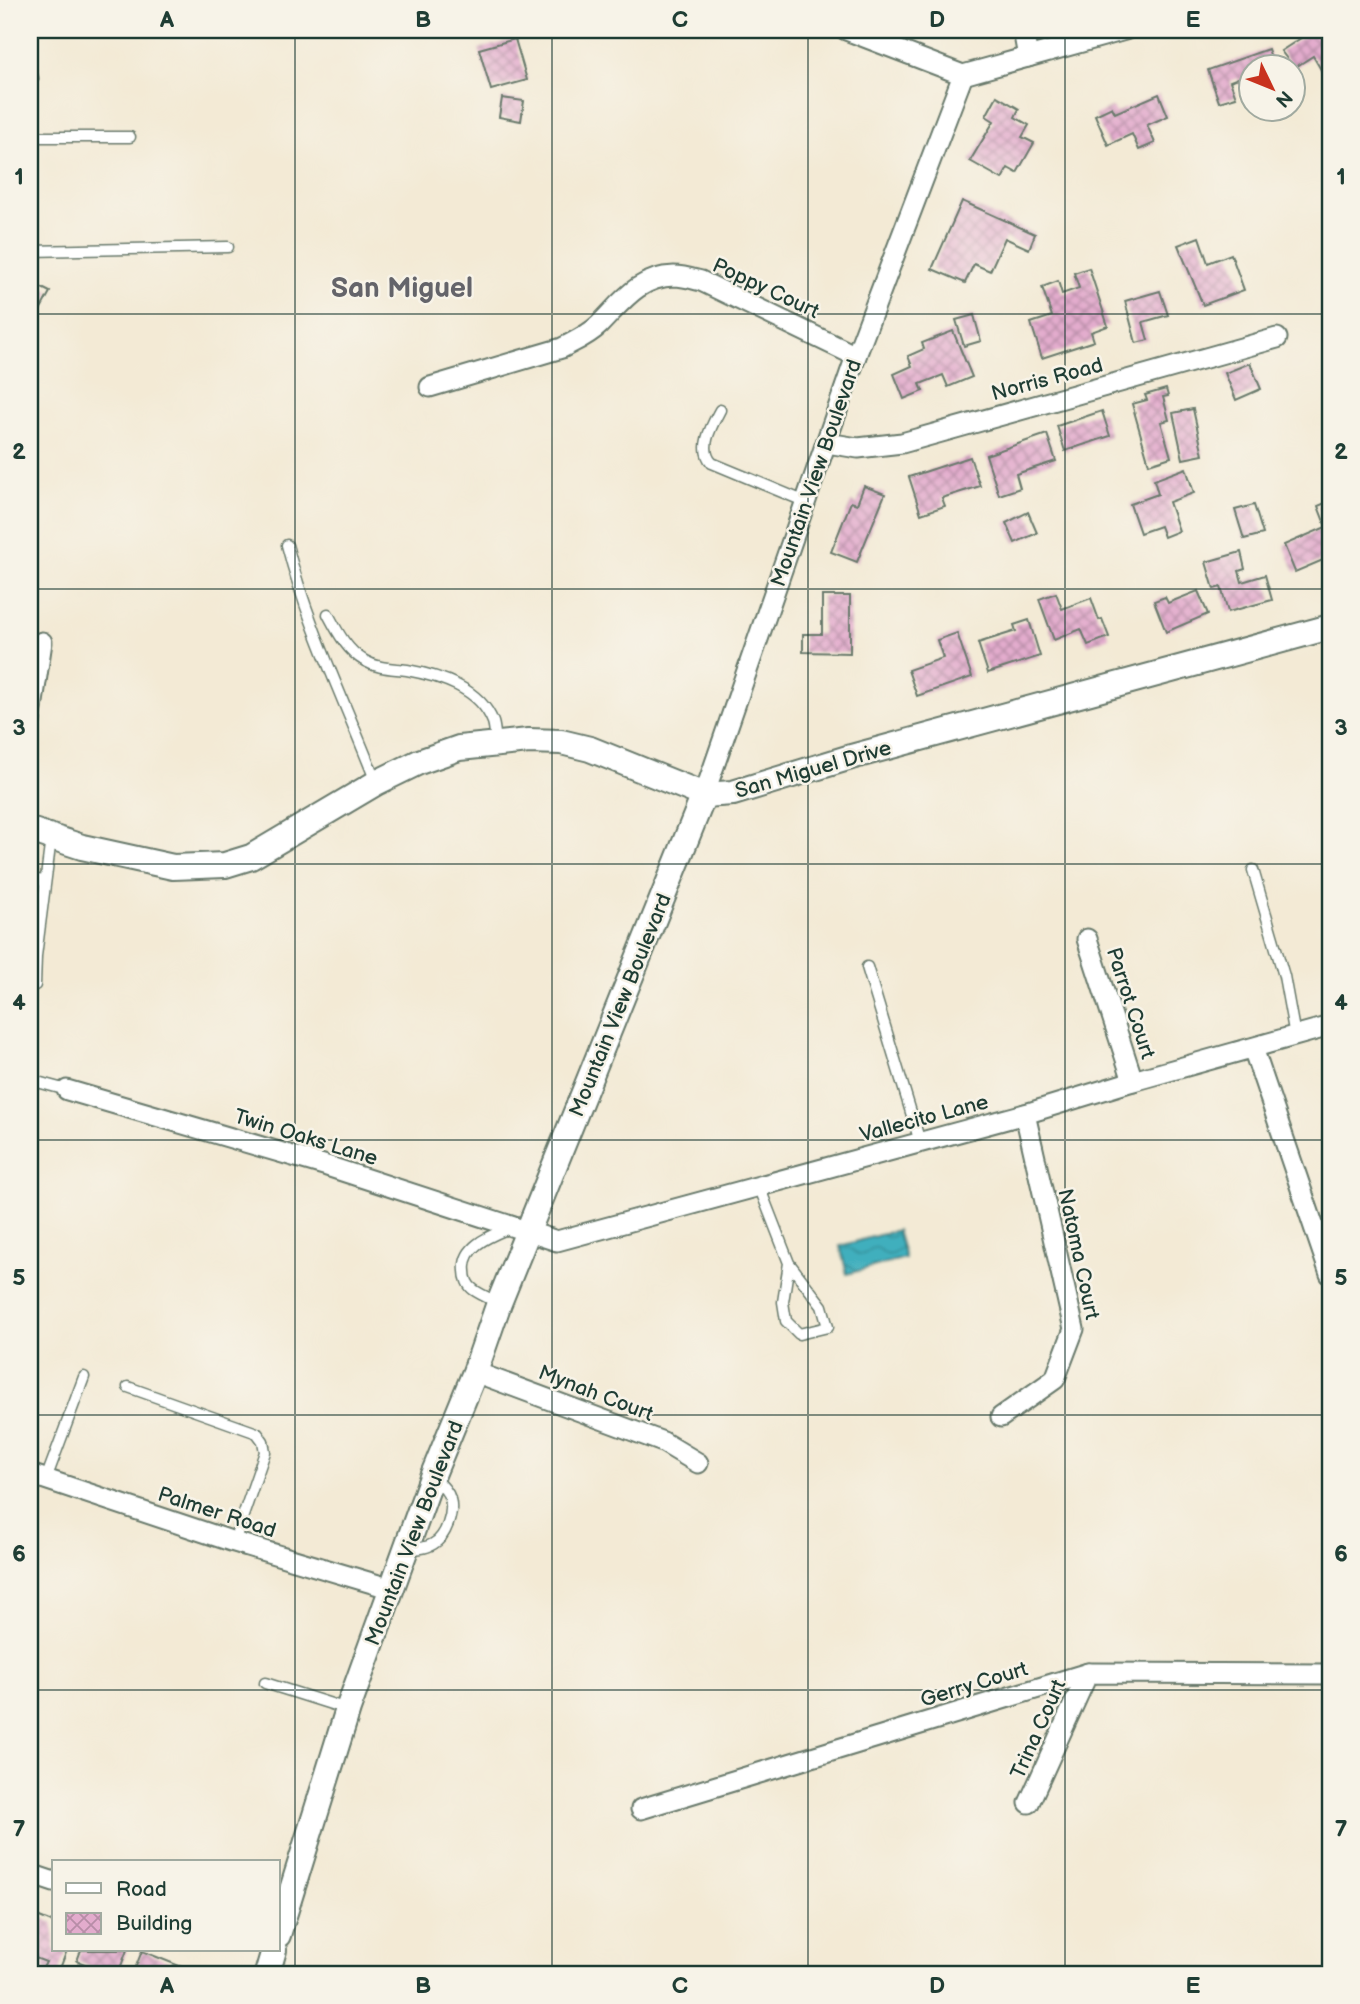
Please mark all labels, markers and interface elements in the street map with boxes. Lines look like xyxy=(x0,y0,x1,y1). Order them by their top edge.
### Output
text: A xyxy=(159,6,175,34)
text: B xyxy=(415,6,431,34)
text: C xyxy=(672,6,688,34)
text: D xyxy=(929,6,945,34)
text: E xyxy=(1186,6,1201,34)
north arrow xyxy=(1238,52,1308,122)
text: N xyxy=(1270,86,1297,112)
text: 1 xyxy=(14,163,24,191)
text: 1 xyxy=(1336,163,1346,191)
street label: Poppy Court xyxy=(708,253,824,324)
district label: San Miguel xyxy=(331,272,473,305)
street label: Norris Road xyxy=(989,353,1106,406)
street label: Mountain View Boulevard xyxy=(766,356,867,590)
text: 2 xyxy=(12,438,26,466)
text: 2 xyxy=(1334,438,1348,466)
text: 3 xyxy=(12,714,26,742)
text: 3 xyxy=(1334,714,1348,742)
street label: San Miguel Drive xyxy=(732,735,894,804)
street label: Mountain View Boulevard xyxy=(564,890,677,1120)
street label: Parrot Court xyxy=(1101,944,1160,1062)
text: 4 xyxy=(12,989,26,1017)
text: 4 xyxy=(1334,989,1348,1017)
street label: Vallecito Lane xyxy=(857,1089,991,1148)
street label: Twin Oaks Lane xyxy=(231,1104,381,1171)
street label: Natoma Court xyxy=(1052,1186,1105,1322)
text: 5 xyxy=(12,1264,26,1292)
text: 5 xyxy=(1334,1264,1348,1292)
street label: Mynah Court xyxy=(535,1360,657,1427)
street label: Mountain View Boulevard xyxy=(360,1417,469,1649)
street label: Palmer Road xyxy=(155,1482,279,1543)
text: 6 xyxy=(12,1540,26,1568)
text: 6 xyxy=(1334,1540,1348,1568)
street label: Gerry Court xyxy=(917,1656,1031,1713)
street label: Trina Court xyxy=(1005,1675,1072,1783)
text: 7 xyxy=(13,1815,26,1843)
text: 7 xyxy=(1335,1815,1348,1843)
legend xyxy=(52,1860,280,1952)
text: Road xyxy=(116,1877,167,1902)
text: Building xyxy=(116,1911,192,1936)
text: A xyxy=(159,1972,175,2000)
text: B xyxy=(415,1972,431,2000)
text: C xyxy=(672,1972,688,2000)
text: D xyxy=(929,1972,945,2000)
text: E xyxy=(1186,1972,1201,2000)

